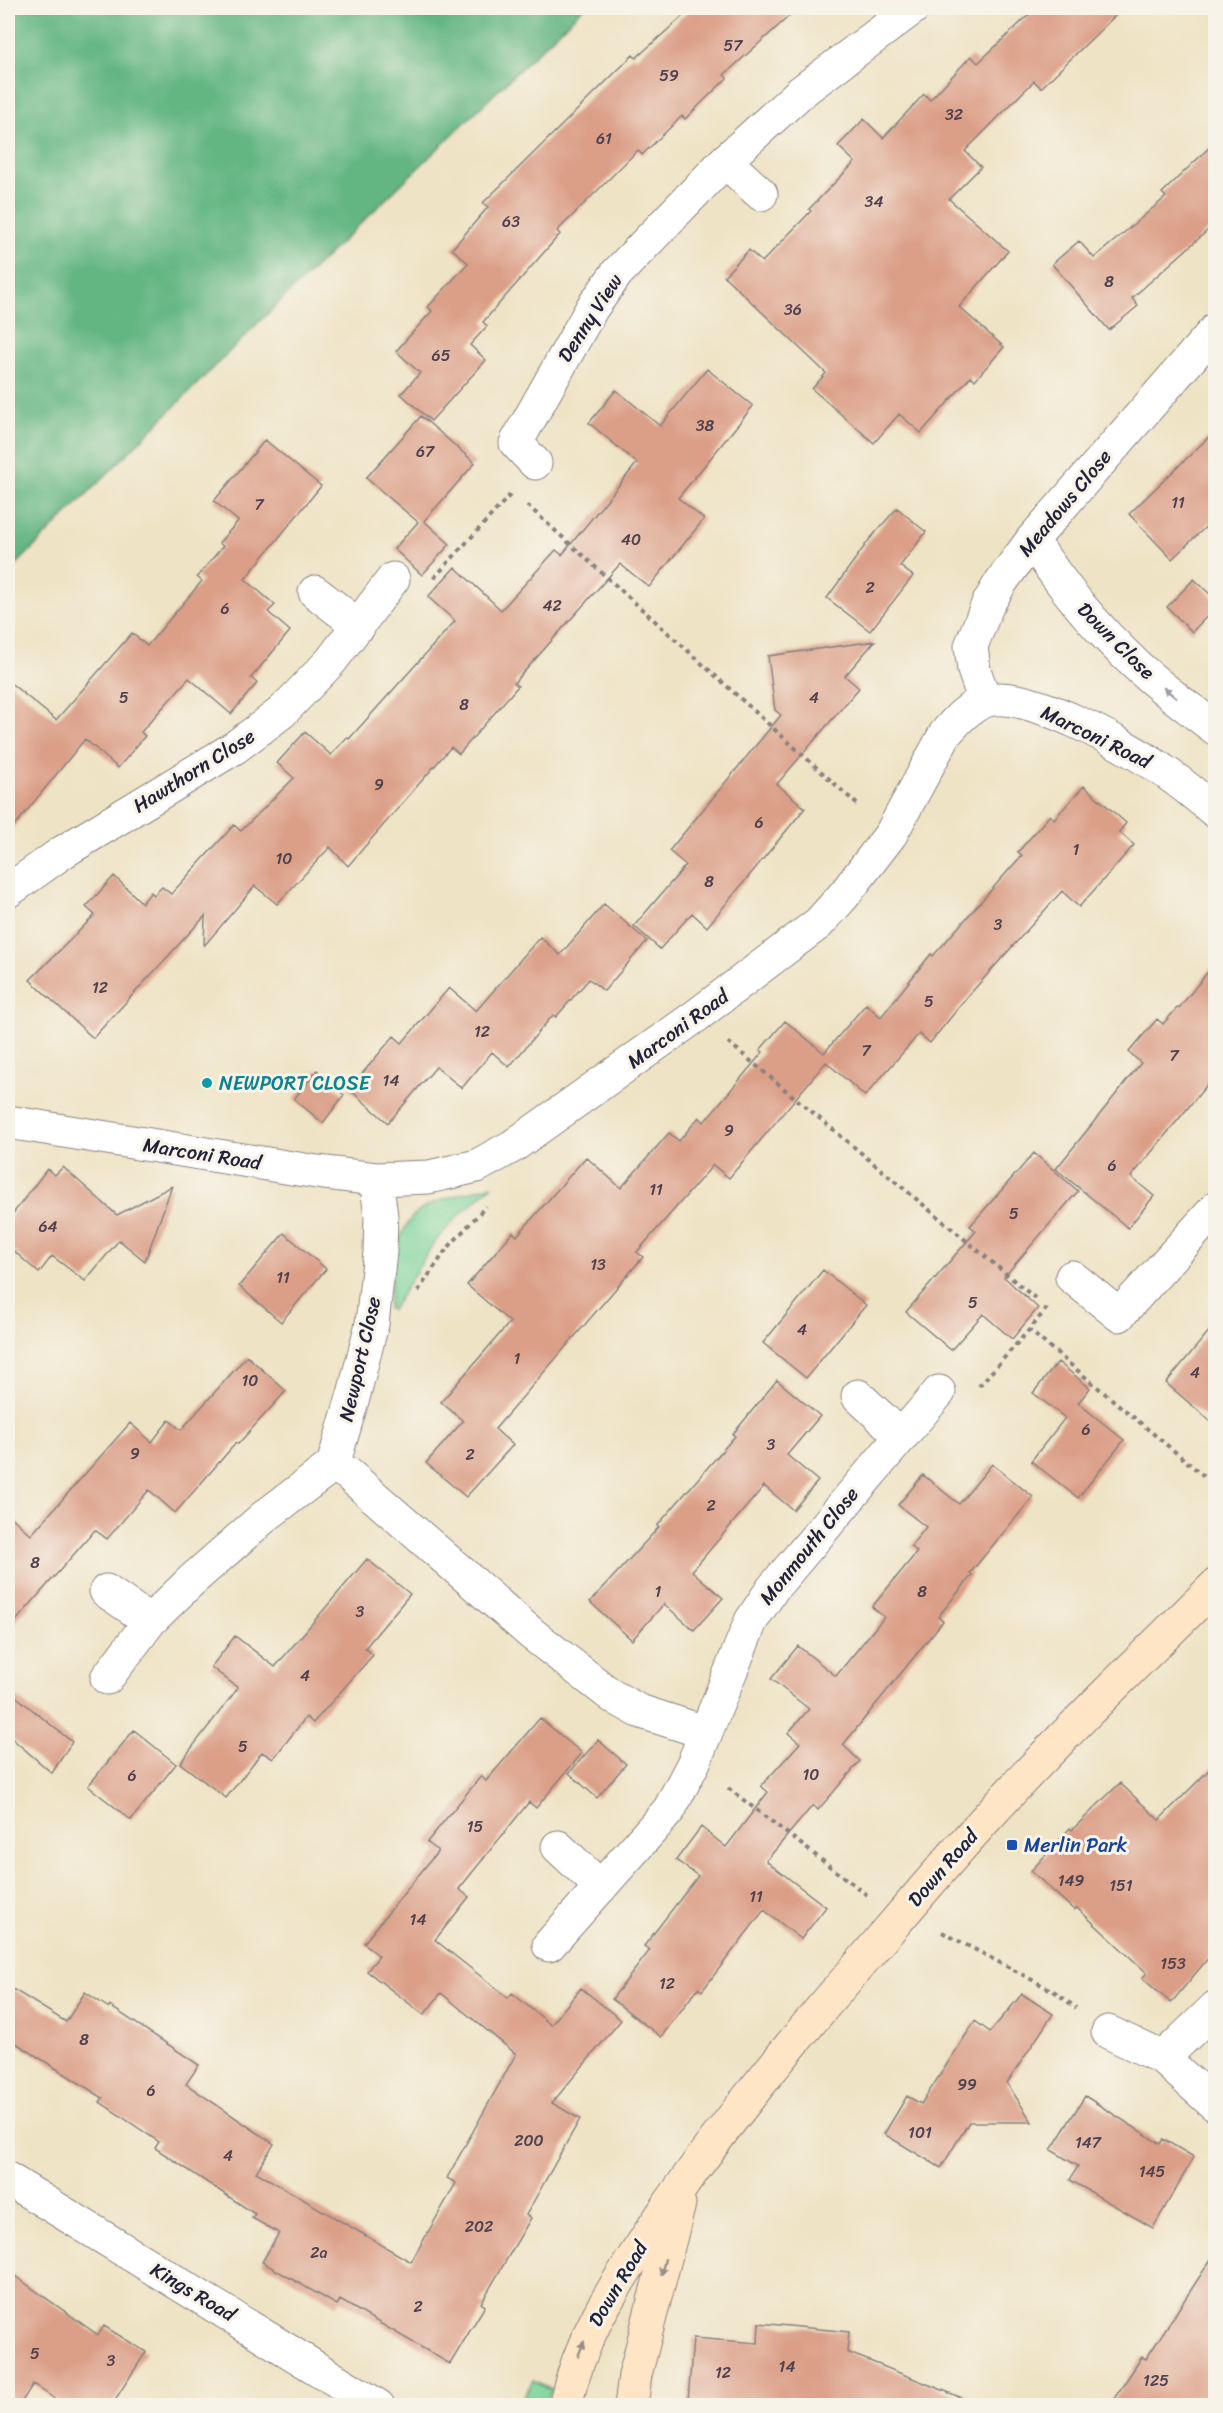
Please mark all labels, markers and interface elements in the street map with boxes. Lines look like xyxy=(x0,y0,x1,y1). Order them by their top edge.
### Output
house number: 57 xyxy=(724,31,743,60)
house number: 59 xyxy=(659,61,679,90)
house number: 32 xyxy=(945,100,963,129)
house number: 61 xyxy=(596,124,612,153)
house number: 34 xyxy=(865,187,883,216)
house number: 63 xyxy=(502,207,520,236)
street label: Denny View xyxy=(548,266,632,370)
house number: 8 xyxy=(1104,267,1114,296)
house number: 36 xyxy=(784,295,802,324)
house number: 65 xyxy=(432,341,451,370)
house number: 38 xyxy=(696,411,715,440)
house number: 67 xyxy=(416,437,435,466)
street label: Meadows Close xyxy=(1009,441,1121,565)
house number: 11 xyxy=(1171,488,1185,517)
house number: 7 xyxy=(254,490,264,519)
house number: 40 xyxy=(621,525,641,554)
house number: 2 xyxy=(865,573,875,602)
house number: 42 xyxy=(542,591,562,620)
house number: 6 xyxy=(220,594,230,623)
street label: Down Close xyxy=(1069,594,1164,689)
house number: 5 xyxy=(119,683,129,712)
house number: 4 xyxy=(809,683,819,712)
one-way arrow xyxy=(1162,686,1178,699)
house number: 8 xyxy=(459,690,469,719)
street label: Marconi Road xyxy=(1035,695,1159,779)
street label: Hawthorn Close xyxy=(126,719,262,823)
house number: 9 xyxy=(374,770,384,799)
house number: 6 xyxy=(754,808,764,837)
house number: 1 xyxy=(1073,835,1080,864)
house number: 10 xyxy=(276,844,292,873)
house number: 8 xyxy=(704,867,714,896)
house number: 3 xyxy=(994,910,1003,939)
house number: 12 xyxy=(92,973,108,1002)
street label: Marconi Road xyxy=(620,979,738,1078)
house number: 5 xyxy=(924,987,934,1016)
house number: 12 xyxy=(474,1017,490,1046)
house number: 7 xyxy=(861,1036,871,1065)
house number: 7 xyxy=(1169,1041,1179,1070)
place label: NEWPORT CLOSE xyxy=(219,1066,372,1101)
house number: 14 xyxy=(383,1066,399,1095)
marker: NEWPORT CLOSE xyxy=(200,1076,214,1090)
house number: 9 xyxy=(724,1116,734,1145)
street label: Marconi Road xyxy=(140,1127,265,1181)
house number: 6 xyxy=(1107,1151,1117,1180)
house number: 11 xyxy=(649,1175,663,1204)
house number: 5 xyxy=(1009,1199,1019,1228)
house number: 64 xyxy=(38,1212,58,1241)
house number: 13 xyxy=(590,1250,606,1279)
house number: 11 xyxy=(276,1263,290,1292)
house number: 5 xyxy=(968,1288,978,1317)
street label: Newport Close xyxy=(329,1293,391,1425)
house number: 4 xyxy=(797,1315,807,1344)
house number: 1 xyxy=(514,1344,521,1373)
house number: 4 xyxy=(1190,1358,1200,1387)
house number: 10 xyxy=(242,1366,258,1395)
house number: 6 xyxy=(1081,1415,1091,1444)
house number: 3 xyxy=(767,1430,776,1459)
house number: 9 xyxy=(130,1439,140,1468)
house number: 2 xyxy=(465,1440,475,1469)
street label: Monmouth Close xyxy=(750,1479,868,1613)
house number: 2 xyxy=(706,1491,716,1520)
house number: 8 xyxy=(30,1548,40,1577)
house number: 1 xyxy=(655,1577,662,1606)
house number: 8 xyxy=(917,1577,927,1606)
house number: 3 xyxy=(356,1597,365,1626)
house number: 4 xyxy=(300,1661,310,1690)
house number: 5 xyxy=(238,1732,248,1761)
house number: 10 xyxy=(803,1760,819,1789)
house number: 6 xyxy=(127,1761,137,1790)
house number: 15 xyxy=(467,1812,484,1841)
street label: Down Road xyxy=(899,1820,988,1915)
place label: Merlin Park xyxy=(1024,1828,1127,1863)
marker: Merlin Park xyxy=(1005,1838,1019,1852)
house number: 149 xyxy=(1058,1866,1085,1895)
house number: 151 xyxy=(1109,1871,1133,1900)
house number: 11 xyxy=(749,1882,763,1911)
house number: 14 xyxy=(410,1905,426,1934)
house number: 153 xyxy=(1160,1949,1186,1978)
house number: 12 xyxy=(659,1969,675,1998)
house number: 8 xyxy=(79,2025,89,2054)
house number: 99 xyxy=(957,2070,977,2099)
house number: 6 xyxy=(146,2076,156,2105)
house number: 101 xyxy=(908,2118,932,2147)
house number: 200 xyxy=(514,2126,544,2155)
house number: 147 xyxy=(1075,2128,1102,2157)
house number: 4 xyxy=(223,2141,233,2170)
house number: 145 xyxy=(1139,2157,1166,2186)
house number: 202 xyxy=(465,2212,493,2241)
street label: Down Road xyxy=(579,2233,658,2334)
house number: 2a xyxy=(310,2238,328,2267)
street label: Kings Road xyxy=(143,2253,244,2332)
one-way arrow xyxy=(657,2258,667,2276)
house number: 2 xyxy=(413,2292,423,2321)
house number: 5 xyxy=(30,2339,40,2368)
one-way arrow xyxy=(576,2340,586,2358)
house number: 3 xyxy=(107,2346,116,2375)
house number: 14 xyxy=(779,2352,795,2381)
house number: 12 xyxy=(715,2358,731,2387)
house number: 125 xyxy=(1143,2366,1169,2395)

